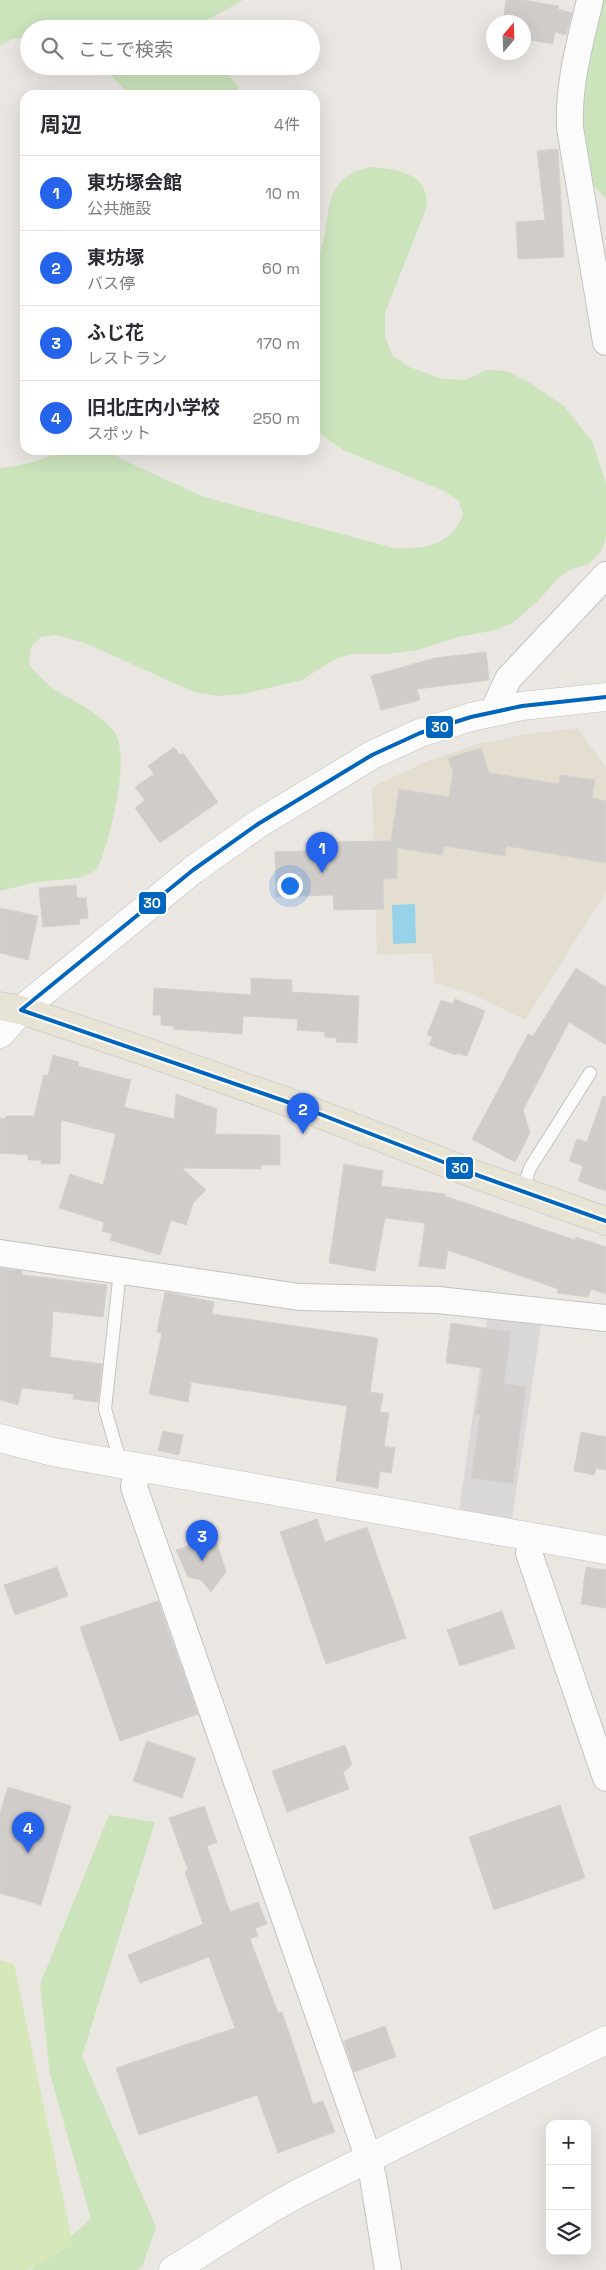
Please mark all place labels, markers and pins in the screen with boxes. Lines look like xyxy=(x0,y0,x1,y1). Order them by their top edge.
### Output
pin: 1 xyxy=(306,832,338,873)
pin: 2 xyxy=(287,1093,319,1134)
pin: 3 xyxy=(186,1520,218,1561)
pin: 4 xyxy=(12,1812,44,1853)

